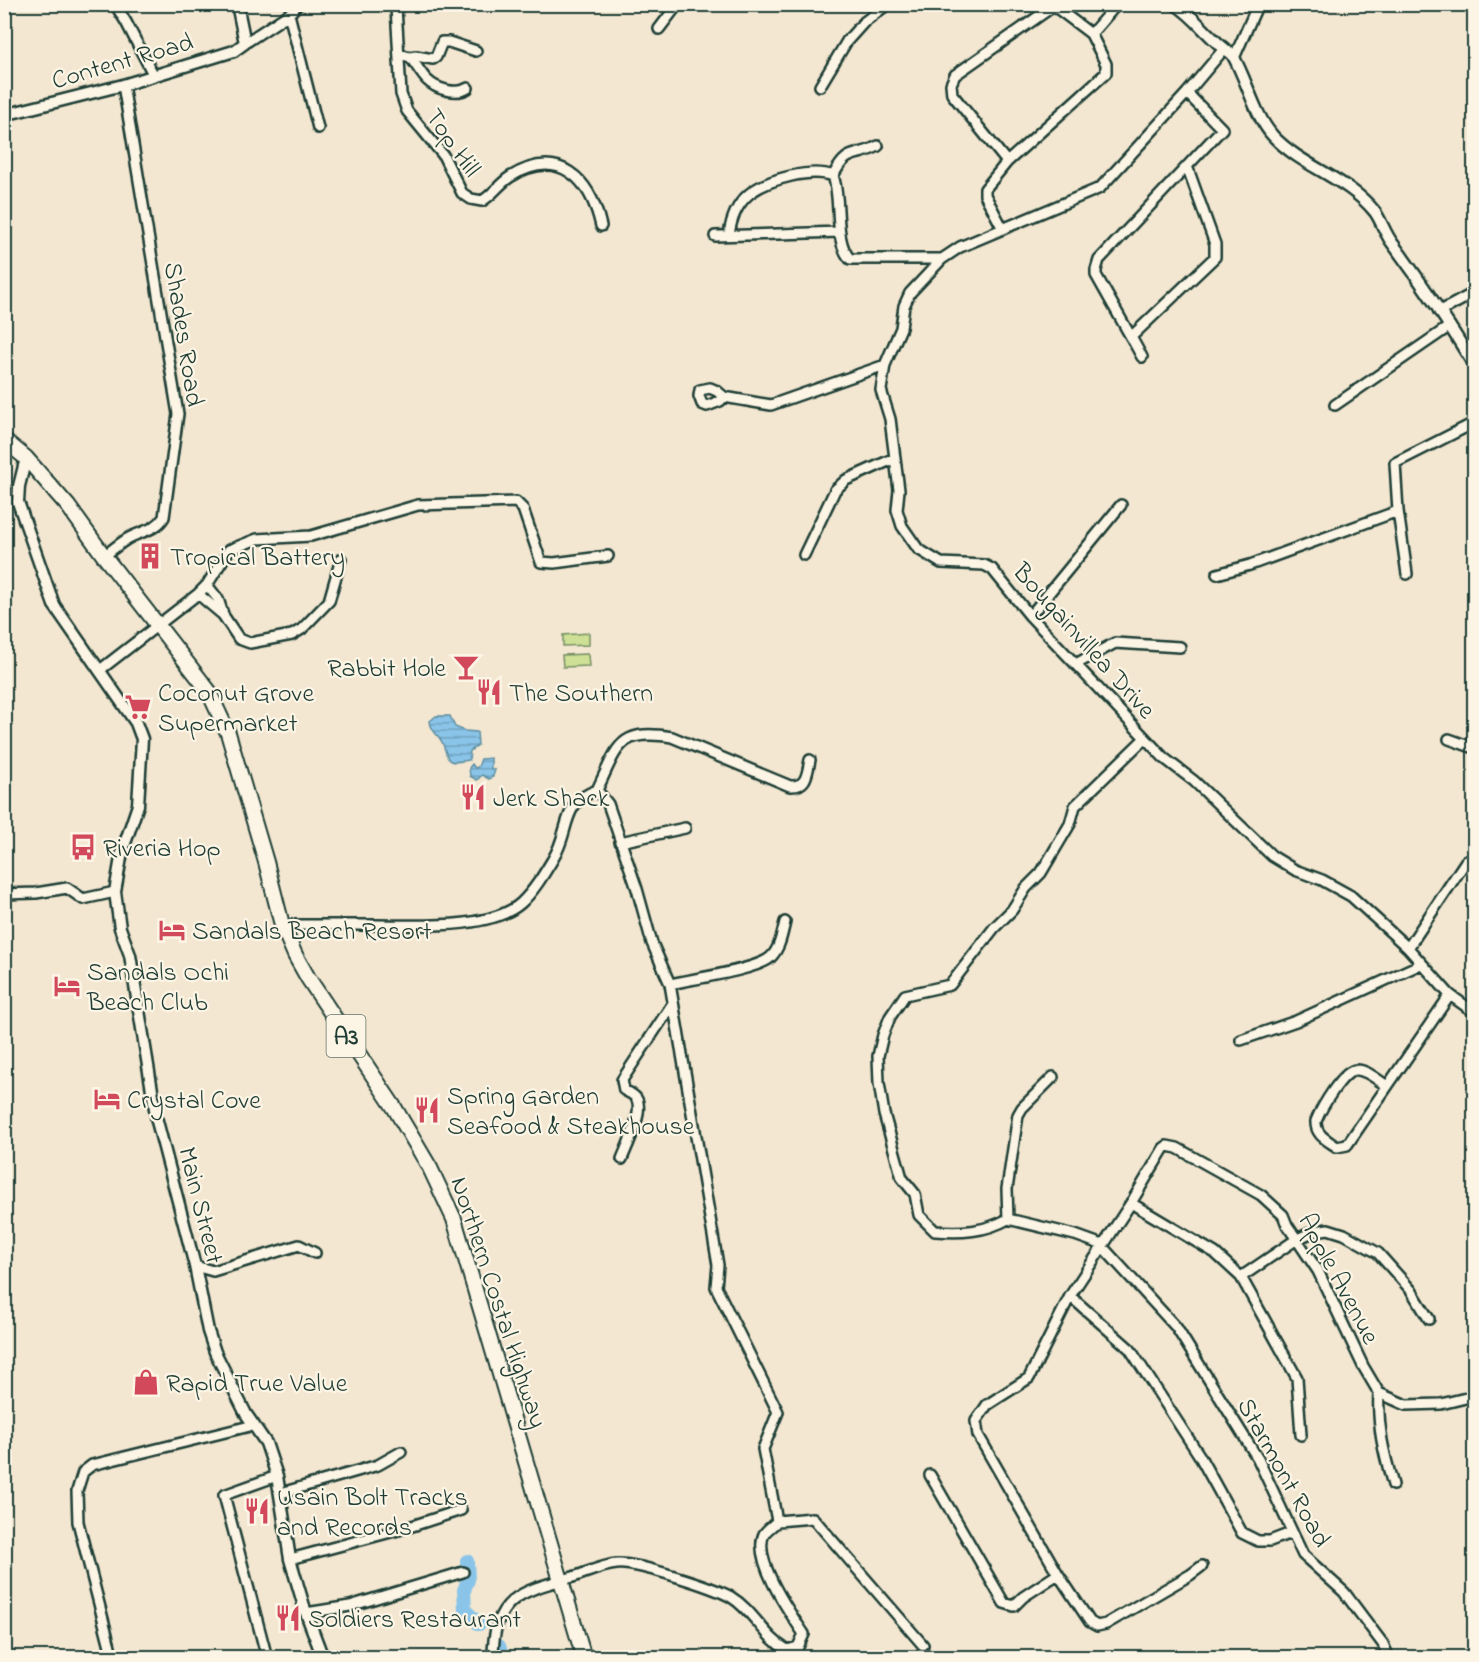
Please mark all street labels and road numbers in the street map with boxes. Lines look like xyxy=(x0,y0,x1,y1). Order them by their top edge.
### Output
street label: Content Road xyxy=(48,24,198,101)
street label: Top Hill xyxy=(414,101,489,186)
street label: Shades Road xyxy=(152,260,212,410)
street label: Bougainvillea Drive xyxy=(1001,555,1164,729)
road number: A3 xyxy=(326,1015,366,1057)
street label: Main Street xyxy=(166,1143,232,1268)
street label: Northern Costal Highway xyxy=(439,1172,556,1434)
street label: Apple Avenue xyxy=(1287,1207,1388,1352)
street label: Starmont Road xyxy=(1226,1392,1339,1556)

